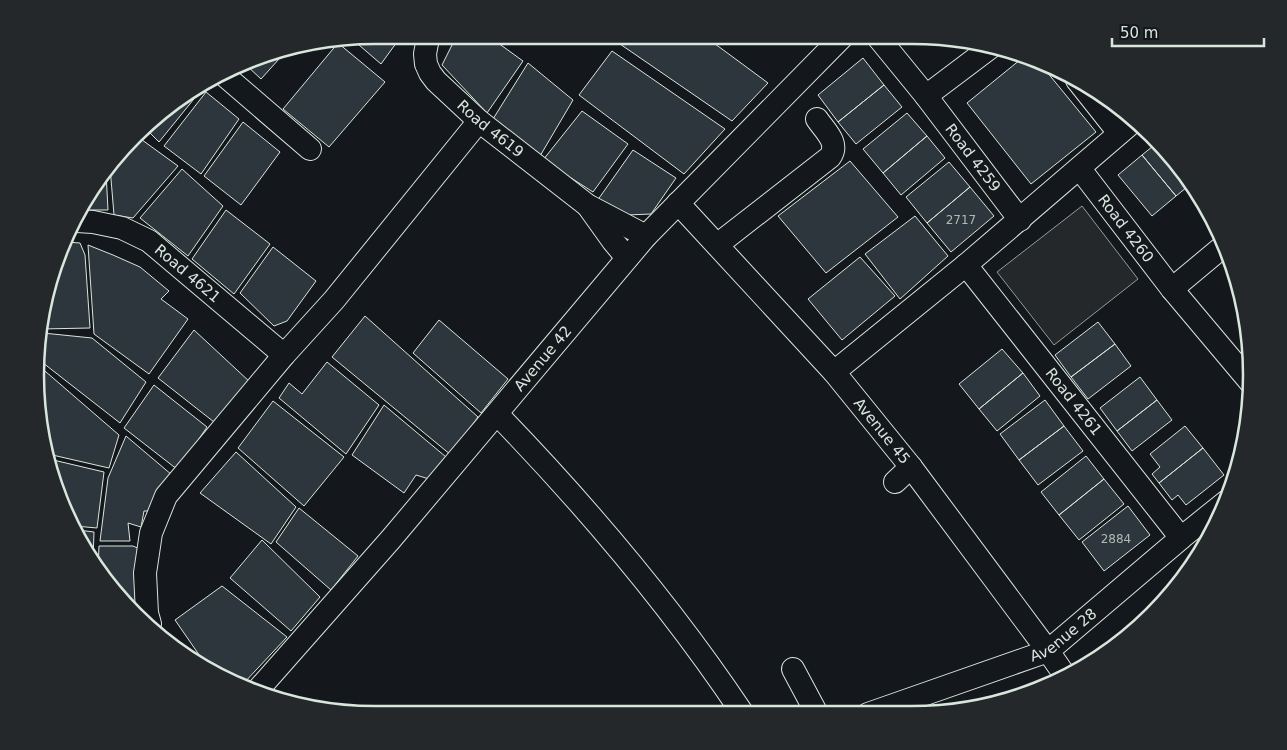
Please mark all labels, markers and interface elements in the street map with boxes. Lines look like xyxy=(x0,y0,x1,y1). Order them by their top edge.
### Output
scale bar xyxy=(1112,15,1264,47)
text: 50 m xyxy=(1120,24,1158,42)
street label: Road 4619 xyxy=(453,96,527,161)
street label: Road 4259 xyxy=(941,120,1004,195)
street label: Road 4260 xyxy=(1094,191,1157,266)
house number: 2717 xyxy=(946,213,976,227)
street label: Road 4621 xyxy=(151,241,224,306)
street label: Avenue 42 xyxy=(510,322,575,395)
street label: Road 4261 xyxy=(1042,364,1106,439)
street label: Avenue 45 xyxy=(850,394,914,468)
house number: 2884 xyxy=(1101,532,1131,546)
street label: Avenue 28 xyxy=(1028,605,1100,666)

